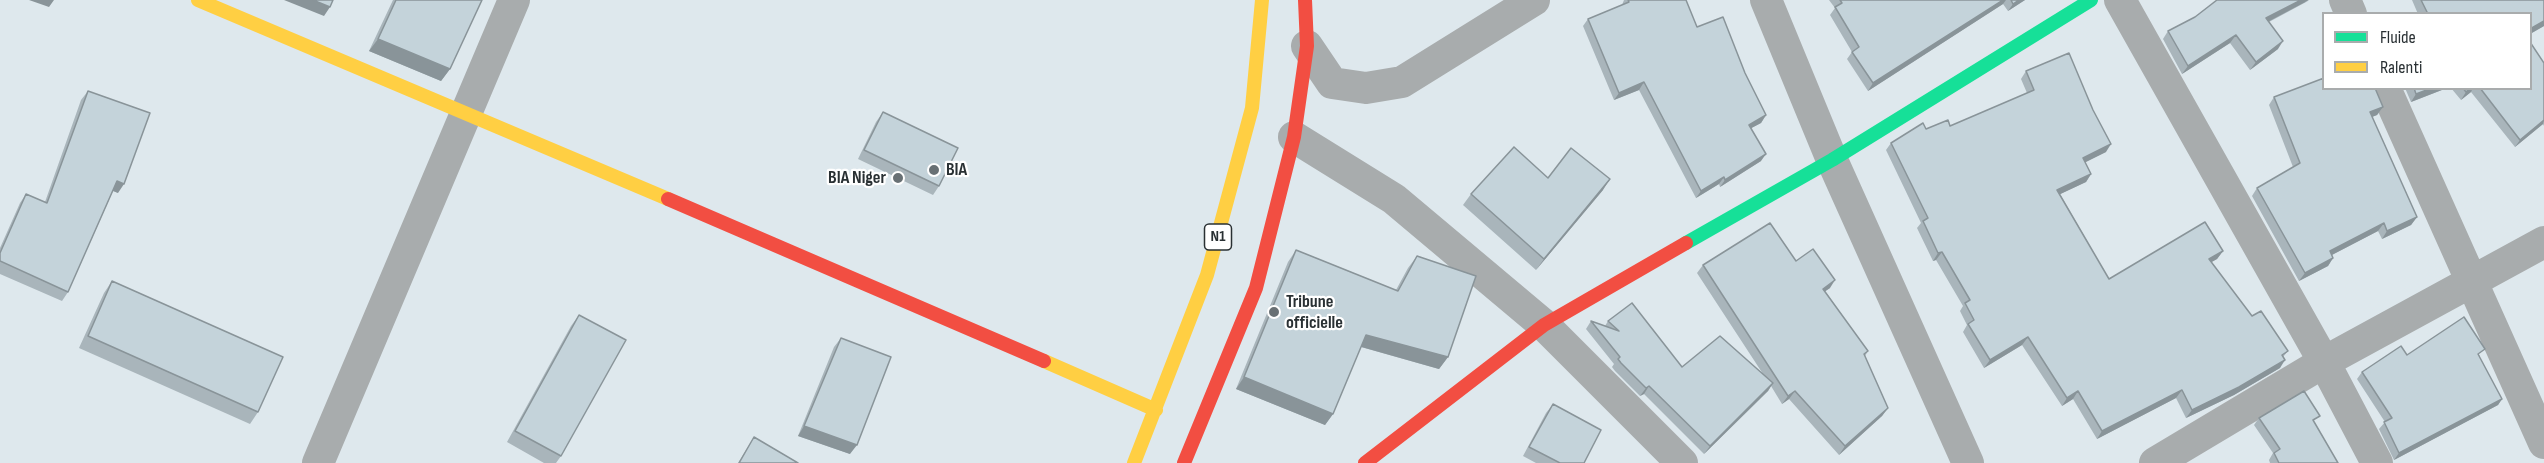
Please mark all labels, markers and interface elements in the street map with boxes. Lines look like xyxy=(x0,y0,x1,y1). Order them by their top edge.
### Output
legend xyxy=(2322,12,2532,90)
text: Fluide xyxy=(2380,27,2416,48)
text: Ralenti xyxy=(2380,57,2422,78)
place label: BIA xyxy=(946,159,967,181)
marker: BIA xyxy=(927,163,941,177)
place label: BIA Niger xyxy=(828,167,886,189)
marker: BIA Niger xyxy=(891,171,905,185)
road number: N1 xyxy=(1204,224,1232,250)
place label: Tribune officielle xyxy=(1286,291,1343,334)
marker: Tribune officielle xyxy=(1267,305,1281,319)

